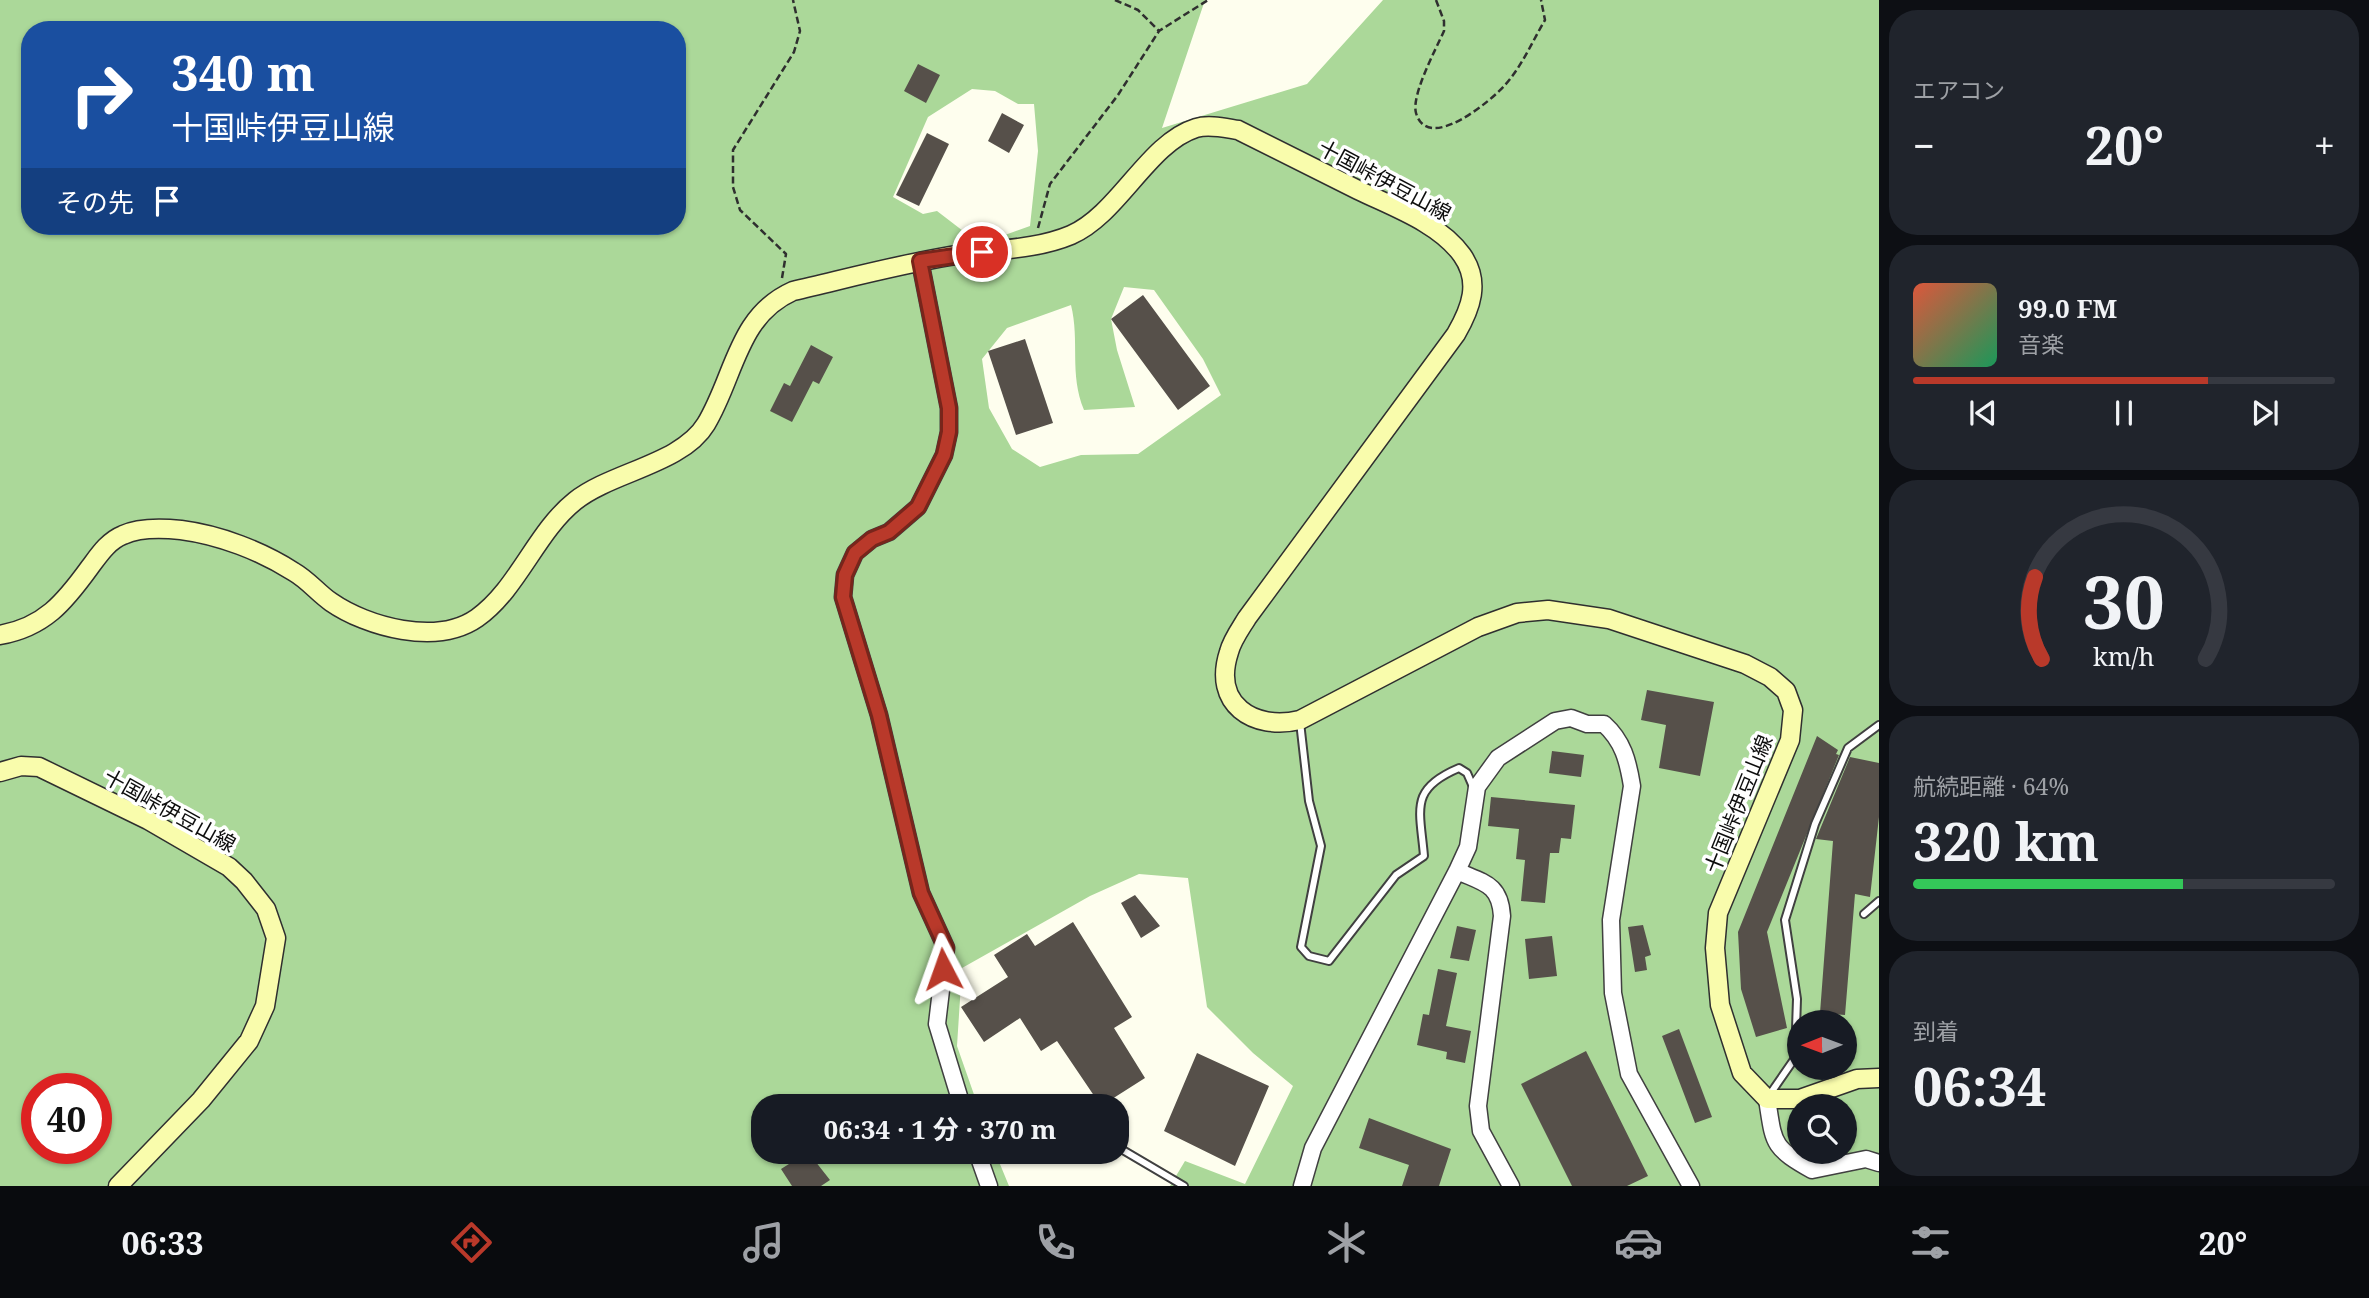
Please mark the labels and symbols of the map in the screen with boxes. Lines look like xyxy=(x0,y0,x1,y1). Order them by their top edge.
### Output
street label: 十国峠伊豆山線 xyxy=(1314,133,1456,227)
pin xyxy=(952,222,1012,282)
street label: 十国峠伊豆山線 xyxy=(1697,731,1779,877)
street label: 十国峠伊豆山線 xyxy=(99,762,241,858)
position arrow xyxy=(906,932,980,1006)
north arrow xyxy=(1787,1010,1857,1080)
speed limit sign: 40 xyxy=(21,1073,112,1164)

